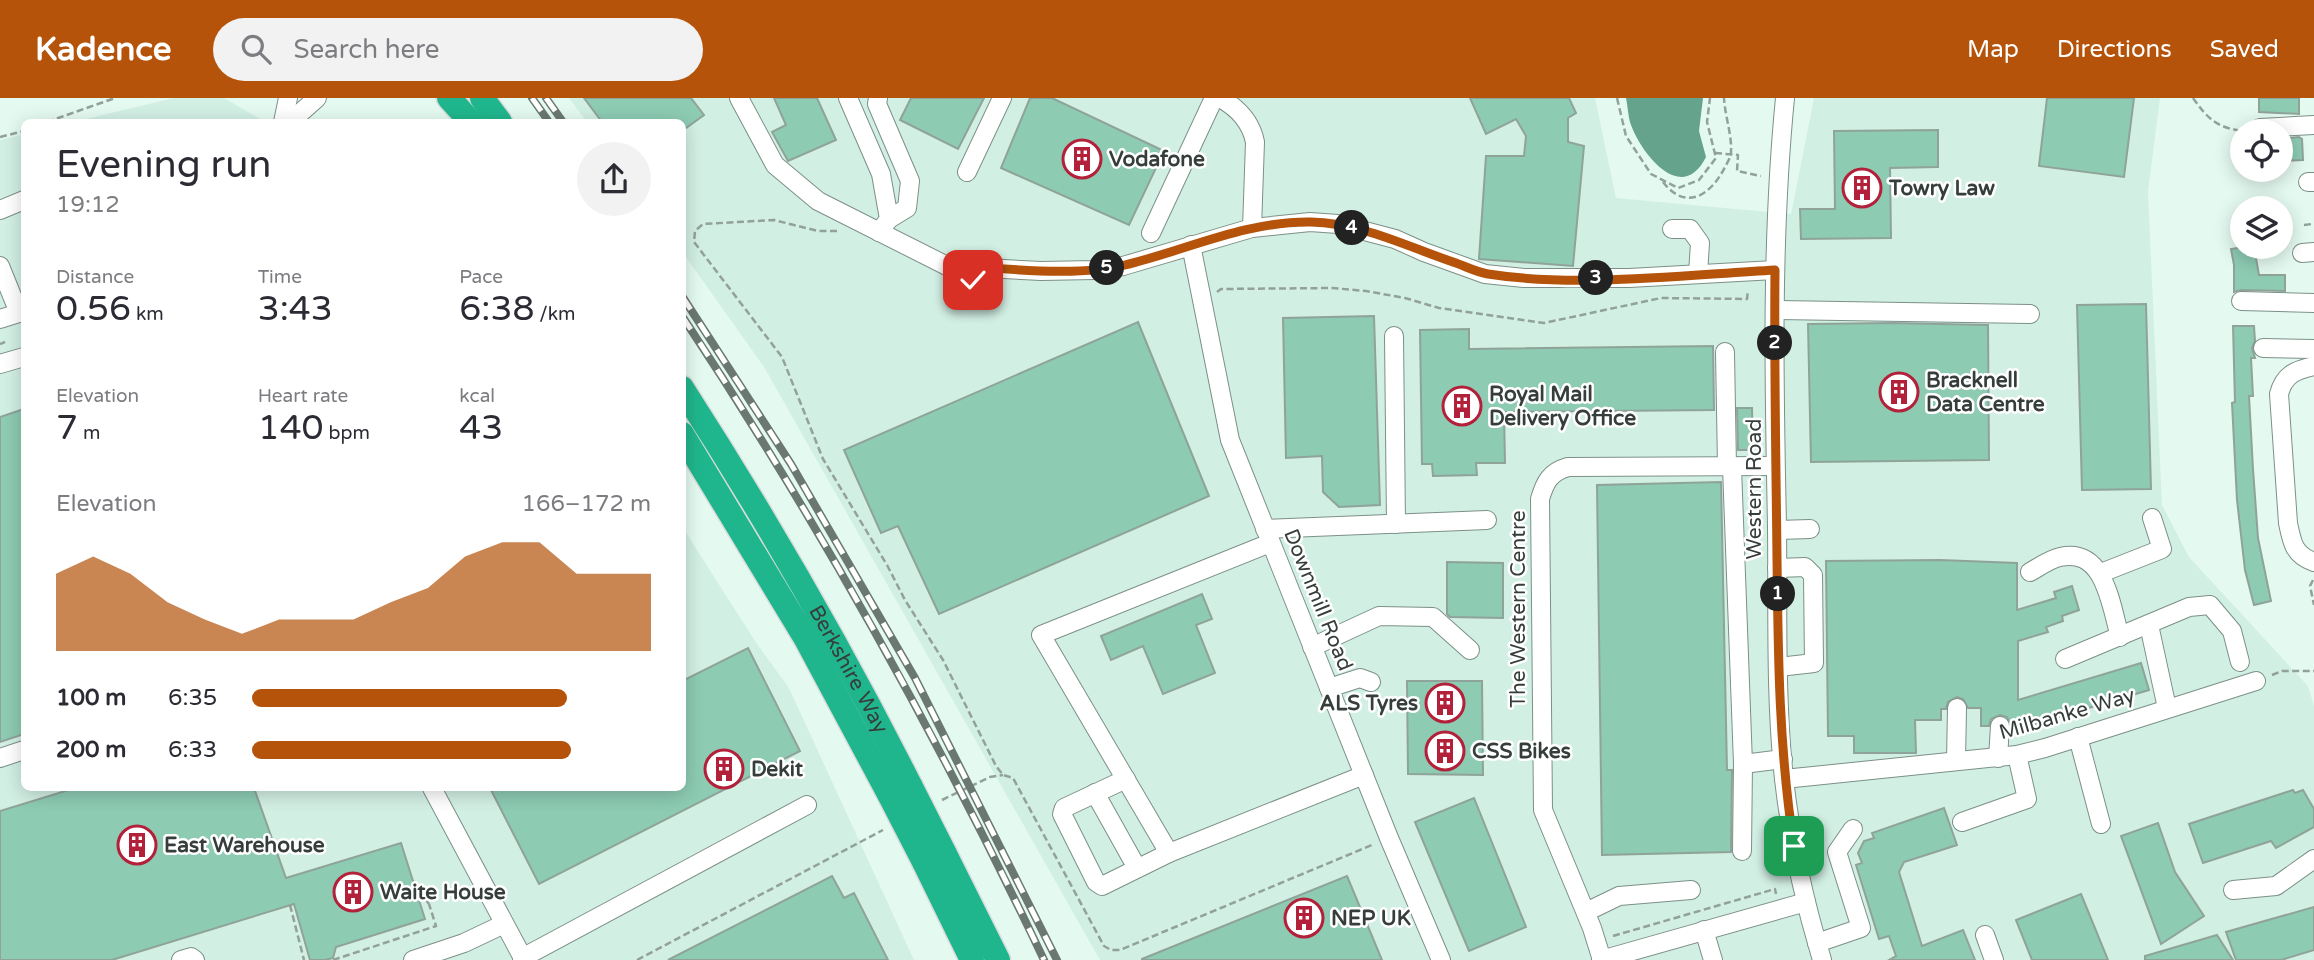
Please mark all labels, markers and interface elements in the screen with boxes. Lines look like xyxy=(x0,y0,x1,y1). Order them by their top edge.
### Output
search box xyxy=(213,18,703,81)
text: Kadence xyxy=(35,30,171,69)
icon: search xyxy=(237,30,275,68)
text: Search here xyxy=(293,34,440,65)
text: Map xyxy=(1967,35,2019,64)
text: Directions xyxy=(2057,35,2172,64)
text: Saved xyxy=(2210,35,2279,64)
map controls xyxy=(2230,119,2293,259)
button: locate xyxy=(2230,119,2293,182)
building icon: Vodafone xyxy=(1061,138,1103,180)
text: Evening run xyxy=(56,142,271,188)
button: share xyxy=(577,142,651,216)
place label: Vodafone xyxy=(1109,147,1205,172)
building icon: Towry Law xyxy=(1841,167,1883,209)
place label: Towry Law xyxy=(1888,176,1995,201)
text: 19:12 xyxy=(56,191,120,219)
button: layers xyxy=(2230,196,2293,259)
pin: 4 xyxy=(1334,211,1370,246)
text: 4 xyxy=(1346,216,1357,238)
pin xyxy=(943,250,1003,310)
pin: 5 xyxy=(1090,250,1124,286)
text: 5 xyxy=(1101,256,1112,278)
pin: 3 xyxy=(1578,260,1614,296)
icon: check xyxy=(954,261,992,299)
text: Distance xyxy=(56,266,134,288)
text: Time xyxy=(258,266,302,288)
text: Pace xyxy=(459,266,503,288)
text: 3 xyxy=(1590,266,1601,288)
text: 0.56 xyxy=(56,288,131,330)
text: 3:43 xyxy=(258,288,333,330)
text: 6:38 xyxy=(459,288,534,330)
text: km xyxy=(131,303,164,325)
text: /km xyxy=(534,303,576,325)
pin: 2 xyxy=(1758,326,1792,360)
text: 2 xyxy=(1769,331,1780,353)
place label: Bracknell Data Centre xyxy=(1926,368,2045,417)
building icon: Bracknell Data Centre xyxy=(1878,371,1920,413)
place label: Royal Mail Delivery Office xyxy=(1489,382,1636,431)
text: Elevation xyxy=(56,385,139,407)
text: Heart rate xyxy=(258,385,348,407)
text: kcal xyxy=(459,385,495,407)
building icon: Royal Mail Delivery Office xyxy=(1441,385,1483,427)
text: 7 xyxy=(56,407,78,449)
text: 140 xyxy=(258,407,324,449)
text: 43 xyxy=(459,407,503,449)
street label: Western Road xyxy=(1742,419,1767,560)
text: m xyxy=(78,422,100,444)
text: bpm xyxy=(324,422,370,444)
text: Elevation xyxy=(56,490,157,518)
text: 166–172 m xyxy=(522,490,651,518)
street label: The Western Centre xyxy=(1506,510,1531,708)
street label: Downmill Road xyxy=(1278,525,1358,675)
pin: 1 xyxy=(1760,576,1796,612)
text: 1 xyxy=(1772,582,1783,604)
street label: Berkshire Way xyxy=(804,601,894,738)
building icon: ALS Tyres xyxy=(1424,682,1466,724)
street label: Milbanke Way xyxy=(1996,683,2138,745)
text: 100 m xyxy=(56,684,126,712)
text: 6:35 xyxy=(168,684,217,712)
place label: ALS Tyres xyxy=(1320,691,1418,716)
building icon: CSS Bikes xyxy=(1424,730,1466,772)
text: 200 m xyxy=(56,736,126,764)
text: 6:33 xyxy=(168,736,217,764)
place label: CSS Bikes xyxy=(1472,739,1571,764)
building icon: Dekit xyxy=(703,748,745,790)
place label: Dekit xyxy=(751,757,803,782)
pin xyxy=(1764,816,1824,876)
building icon: East Warehouse xyxy=(116,824,158,866)
icon: arrive xyxy=(1775,827,1813,865)
place label: East Warehouse xyxy=(164,833,325,858)
building icon: Waite House xyxy=(332,871,374,913)
place label: Waite House xyxy=(380,880,506,905)
building icon: NEP UK xyxy=(1283,897,1325,939)
place label: NEP UK xyxy=(1331,906,1411,931)

